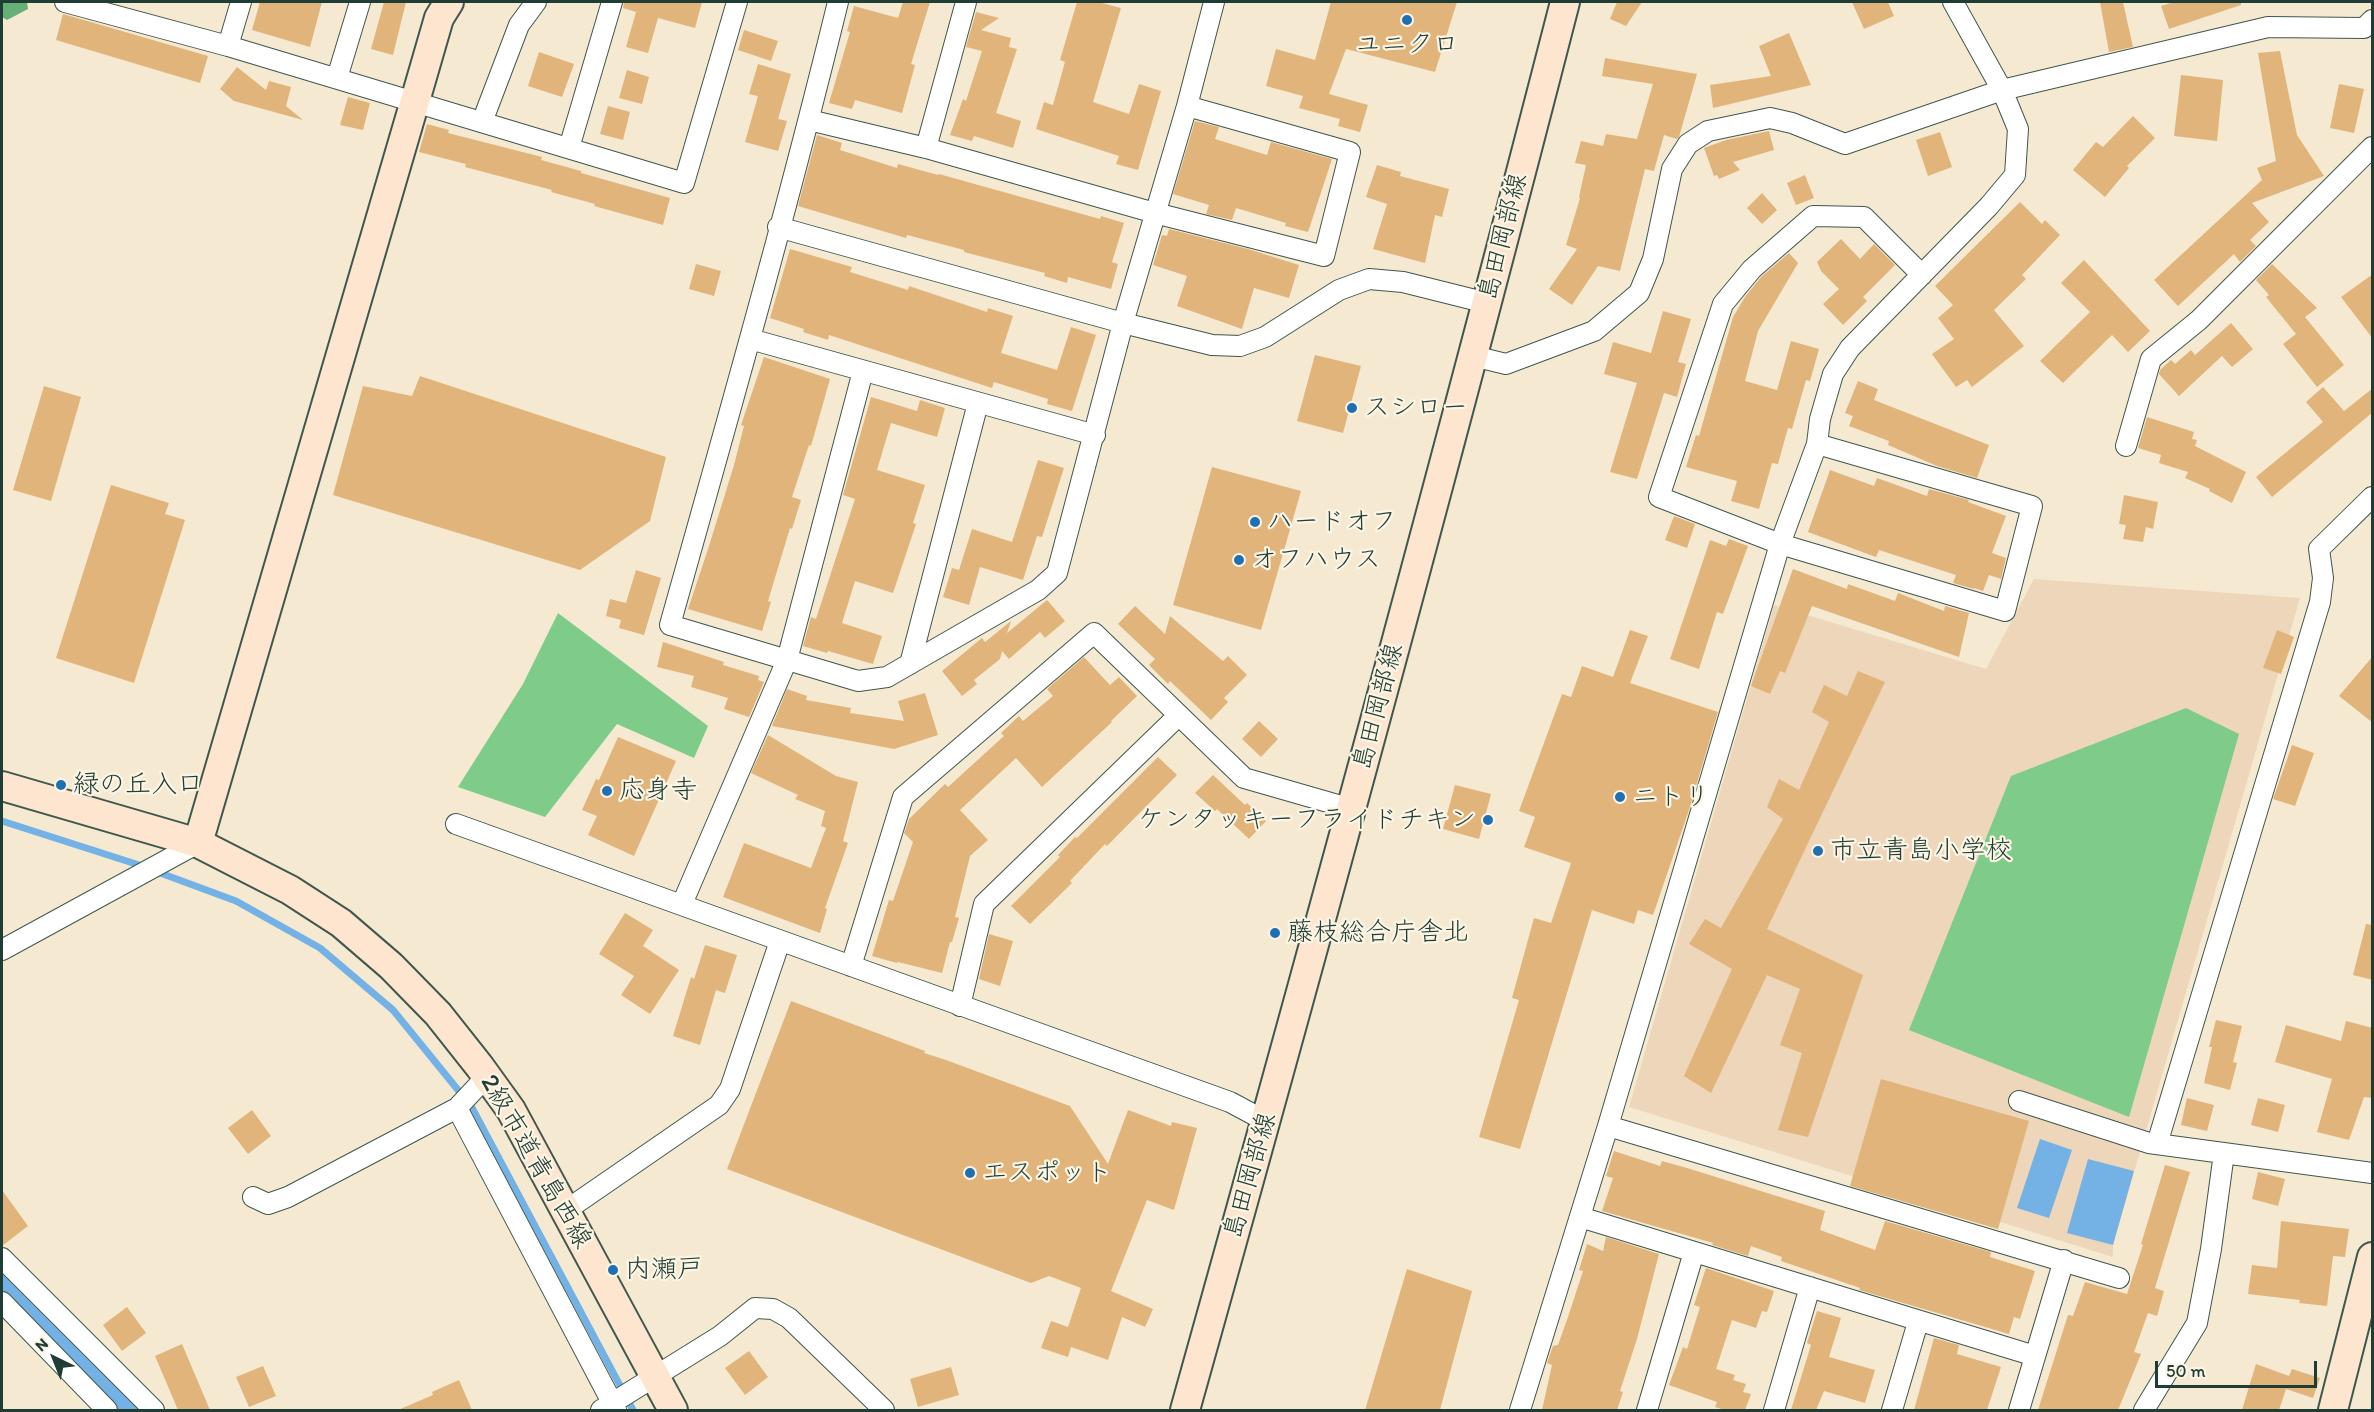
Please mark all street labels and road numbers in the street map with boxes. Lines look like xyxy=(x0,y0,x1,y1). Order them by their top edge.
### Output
street label: 島田岡部線 xyxy=(1473,170,1535,304)
street label: 島田岡部線 xyxy=(1347,640,1411,774)
street label: 2級市道青島西線 xyxy=(473,1069,597,1255)
street label: 島田岡部線 xyxy=(1218,1109,1284,1243)

